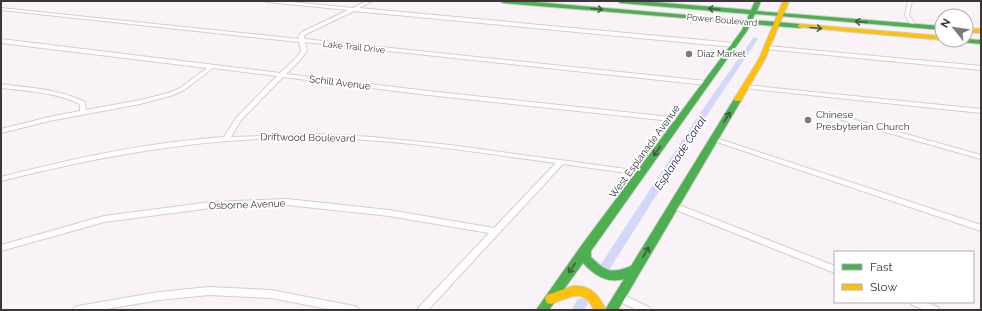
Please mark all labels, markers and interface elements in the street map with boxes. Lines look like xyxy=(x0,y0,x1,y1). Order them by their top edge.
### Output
one-way arrow xyxy=(707,5,720,13)
one-way arrow xyxy=(590,6,603,13)
north arrow xyxy=(934,8,974,48)
street label: Power Boulevard xyxy=(686,12,758,28)
text: N xyxy=(938,16,954,30)
one-way arrow xyxy=(855,18,868,25)
one-way arrow xyxy=(809,24,822,31)
street label: Lake Trail Drive xyxy=(322,39,386,55)
marker: Diaz Market xyxy=(684,49,694,59)
place label: Diaz Market xyxy=(697,49,746,59)
street label: Schill Avenue xyxy=(308,73,372,92)
street label: West Esplanade Avenue xyxy=(607,103,682,200)
place label: Chinese Presbyterian Church xyxy=(816,109,910,132)
one-way arrow xyxy=(724,111,732,123)
water label: Esplanade Canal xyxy=(652,114,709,192)
marker: Chinese Presbyterian Church xyxy=(803,115,813,125)
street label: Driftwood Boulevard xyxy=(260,131,356,144)
one-way arrow xyxy=(653,146,661,157)
street label: Osborne Avenue xyxy=(208,198,286,211)
one-way arrow xyxy=(642,246,650,258)
legend xyxy=(834,251,974,303)
text: Fast xyxy=(870,260,893,274)
one-way arrow xyxy=(568,262,576,273)
text: Slow xyxy=(870,280,897,294)

